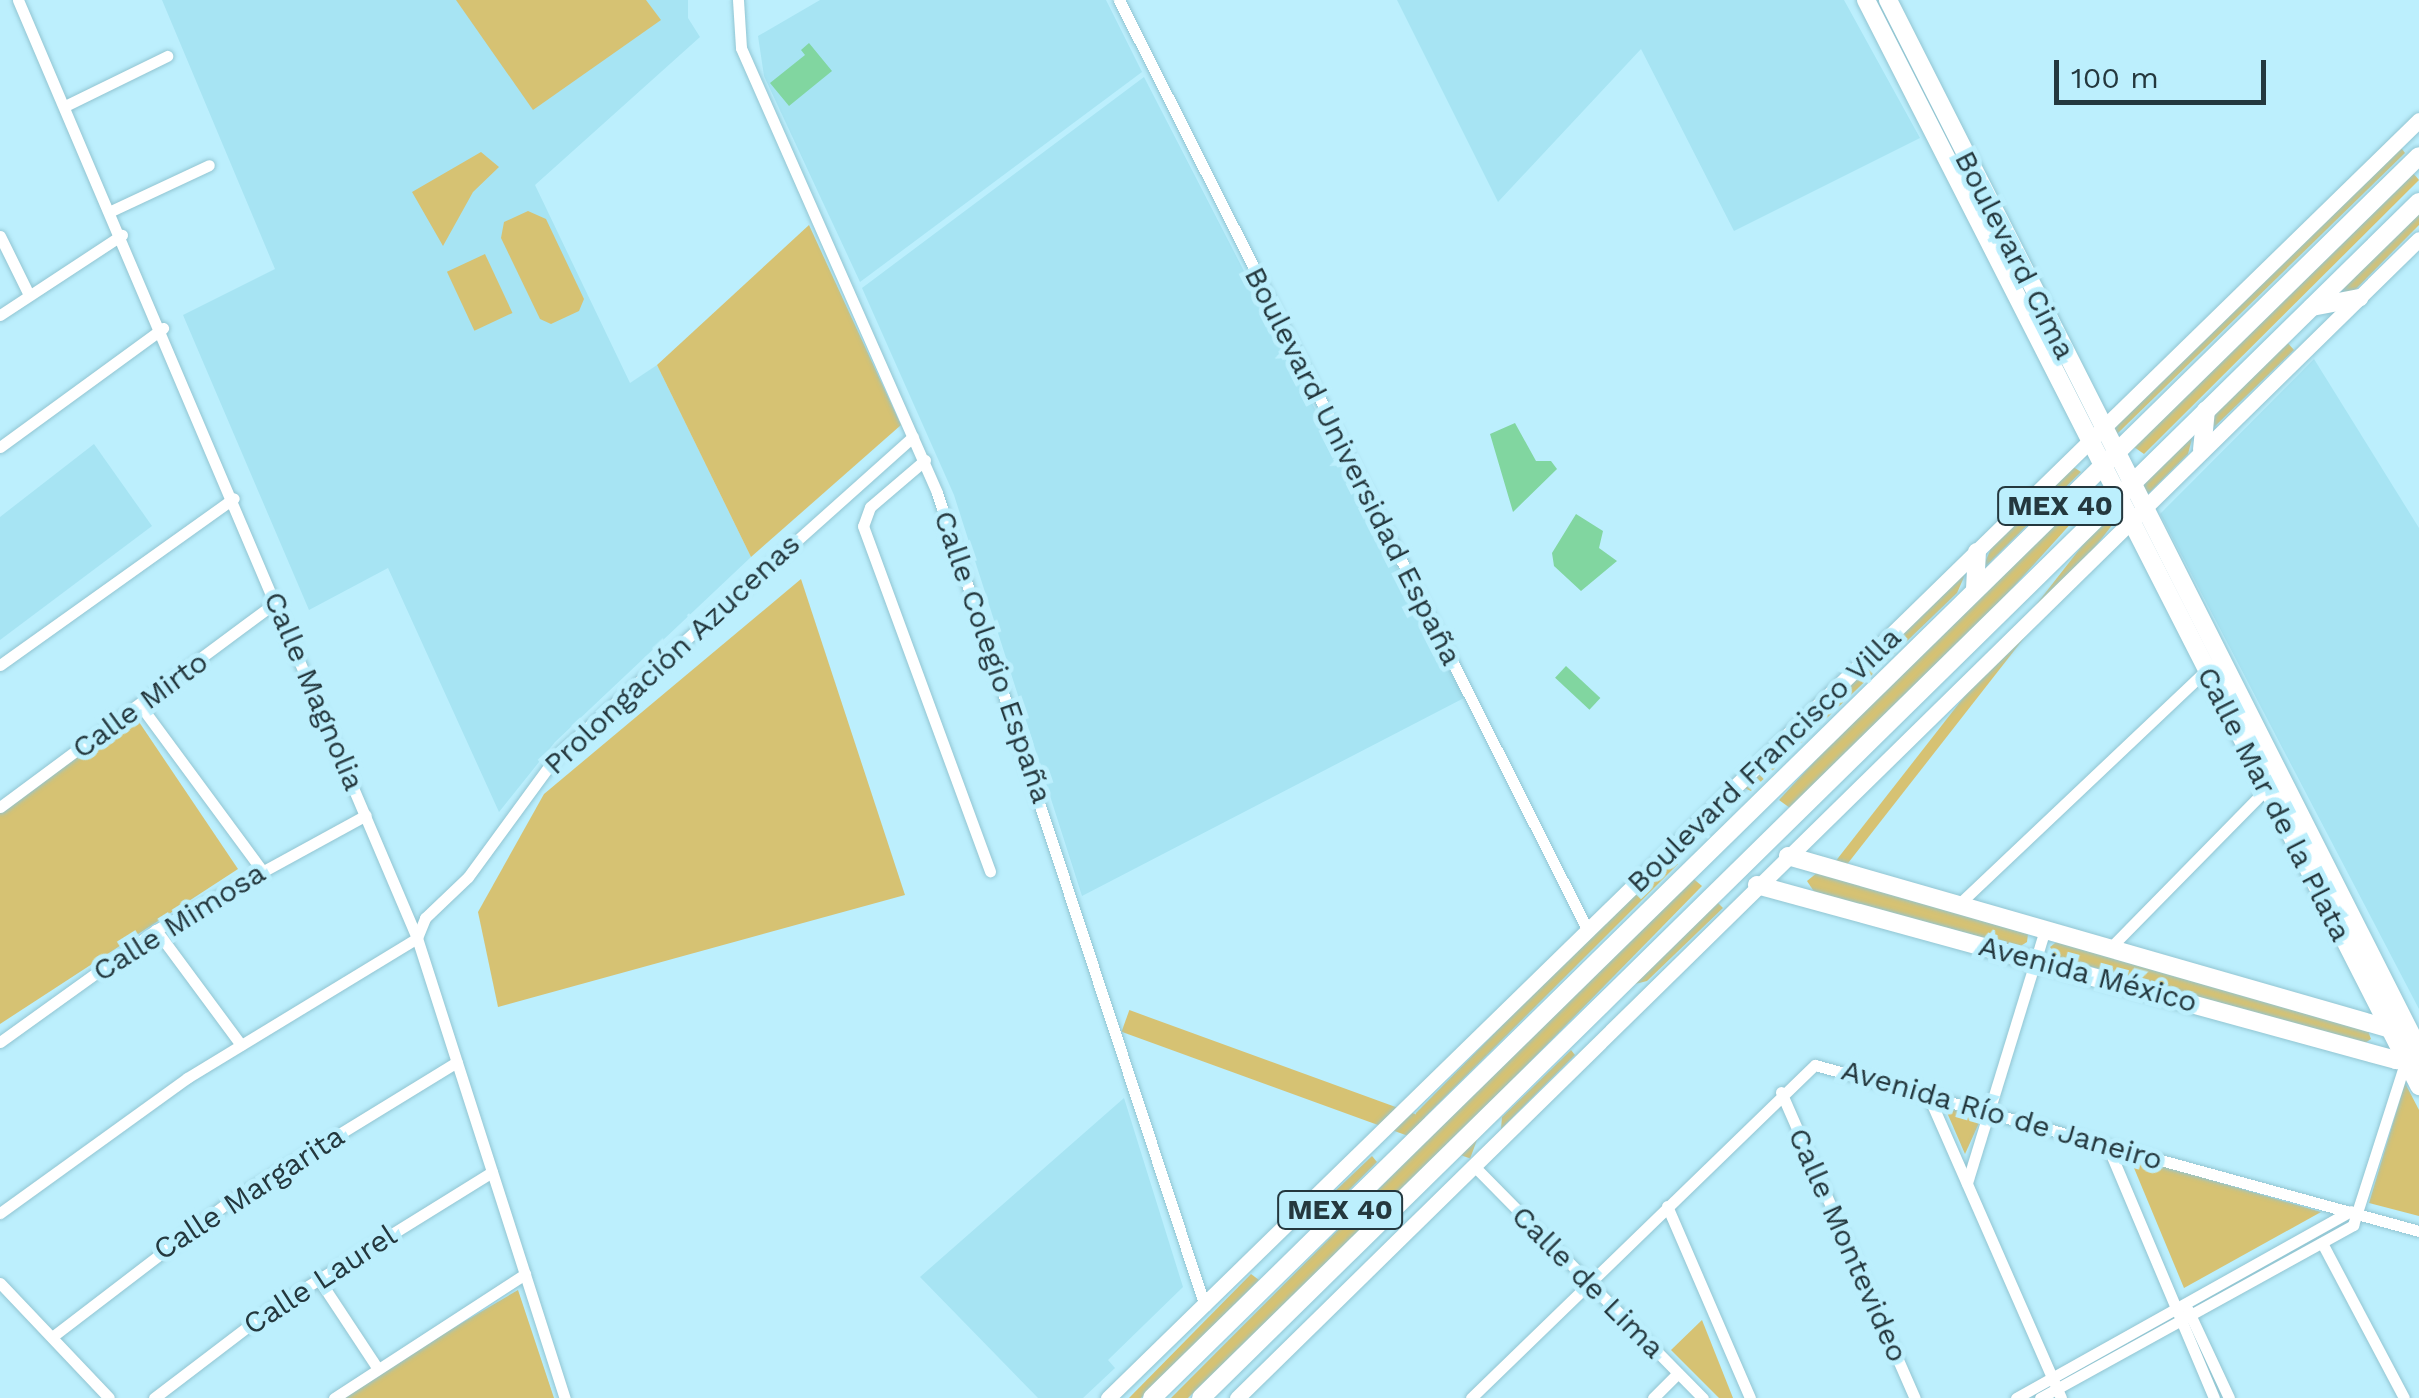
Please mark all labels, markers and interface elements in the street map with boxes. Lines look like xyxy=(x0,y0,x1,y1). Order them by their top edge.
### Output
scale bar xyxy=(2059,40,2272,102)
text: 100 m xyxy=(2071,60,2159,95)
street label: Boulevard Cima xyxy=(1947,145,2083,365)
street label: Boulevard Universidad España xyxy=(1237,261,1469,671)
road number: MEX 40 xyxy=(1995,483,2125,529)
street label: Calle Colegio España xyxy=(926,506,1060,808)
street label: Prolongación Azucenas xyxy=(536,526,808,782)
street label: Calle Magnolia xyxy=(256,586,372,796)
street label: Boulevard Francisco Villa xyxy=(1619,619,1909,901)
street label: Calle Mirto xyxy=(65,644,215,766)
street label: Calle Mar de la Plata xyxy=(2189,660,2359,948)
street label: Calle Mimosa xyxy=(86,855,272,989)
street label: Avenida México xyxy=(1975,927,2201,1021)
street label: Avenida Río de Janeiro xyxy=(1837,1052,2167,1178)
street label: Calle Margarita xyxy=(147,1118,351,1268)
street label: Calle Montevideo xyxy=(1780,1122,1916,1368)
road number: MEX 40 xyxy=(1275,1187,1405,1233)
street label: Calle de Lima xyxy=(1504,1198,1672,1366)
street label: Calle Laurel xyxy=(237,1217,403,1343)

